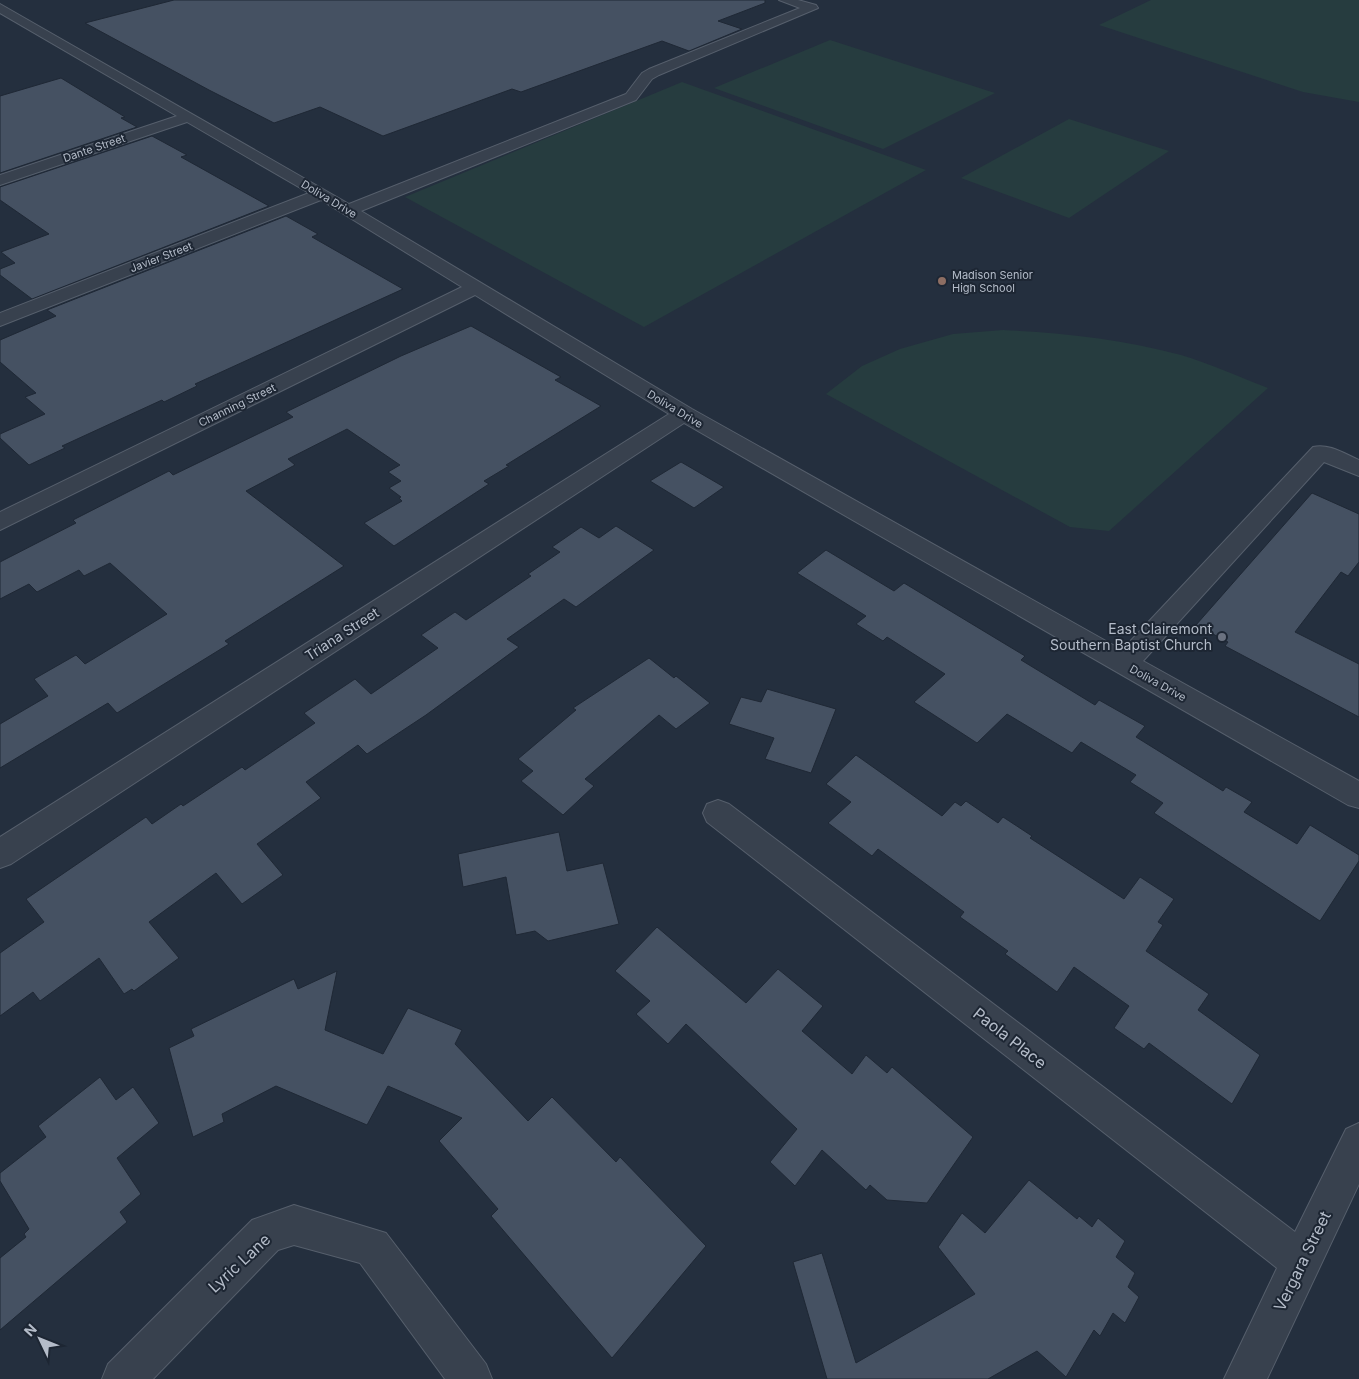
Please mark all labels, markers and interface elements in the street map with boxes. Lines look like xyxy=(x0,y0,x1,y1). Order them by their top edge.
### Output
street label: Dante Street xyxy=(61,131,127,165)
street label: Doliva Drive xyxy=(299,177,359,221)
street label: Javier Street xyxy=(128,239,195,275)
place label: Madison Senior High School xyxy=(952,268,1033,295)
marker: Madison Senior High School xyxy=(936,275,948,287)
street label: Channing Street xyxy=(196,380,278,430)
street label: Doliva Drive xyxy=(645,387,705,431)
street label: Triana Street xyxy=(302,603,382,664)
place label: East Clairemont Southern Baptist Church xyxy=(1050,620,1212,653)
marker: East Clairemont Southern Baptist Church xyxy=(1216,631,1228,643)
street label: Doliva Drive xyxy=(1127,662,1189,704)
street label: Paola Place xyxy=(969,1003,1051,1073)
street label: Vergara Street xyxy=(1269,1208,1335,1314)
street label: Lyric Lane xyxy=(204,1229,274,1297)
north arrow xyxy=(15,1314,65,1364)
text: N xyxy=(20,1320,40,1339)

